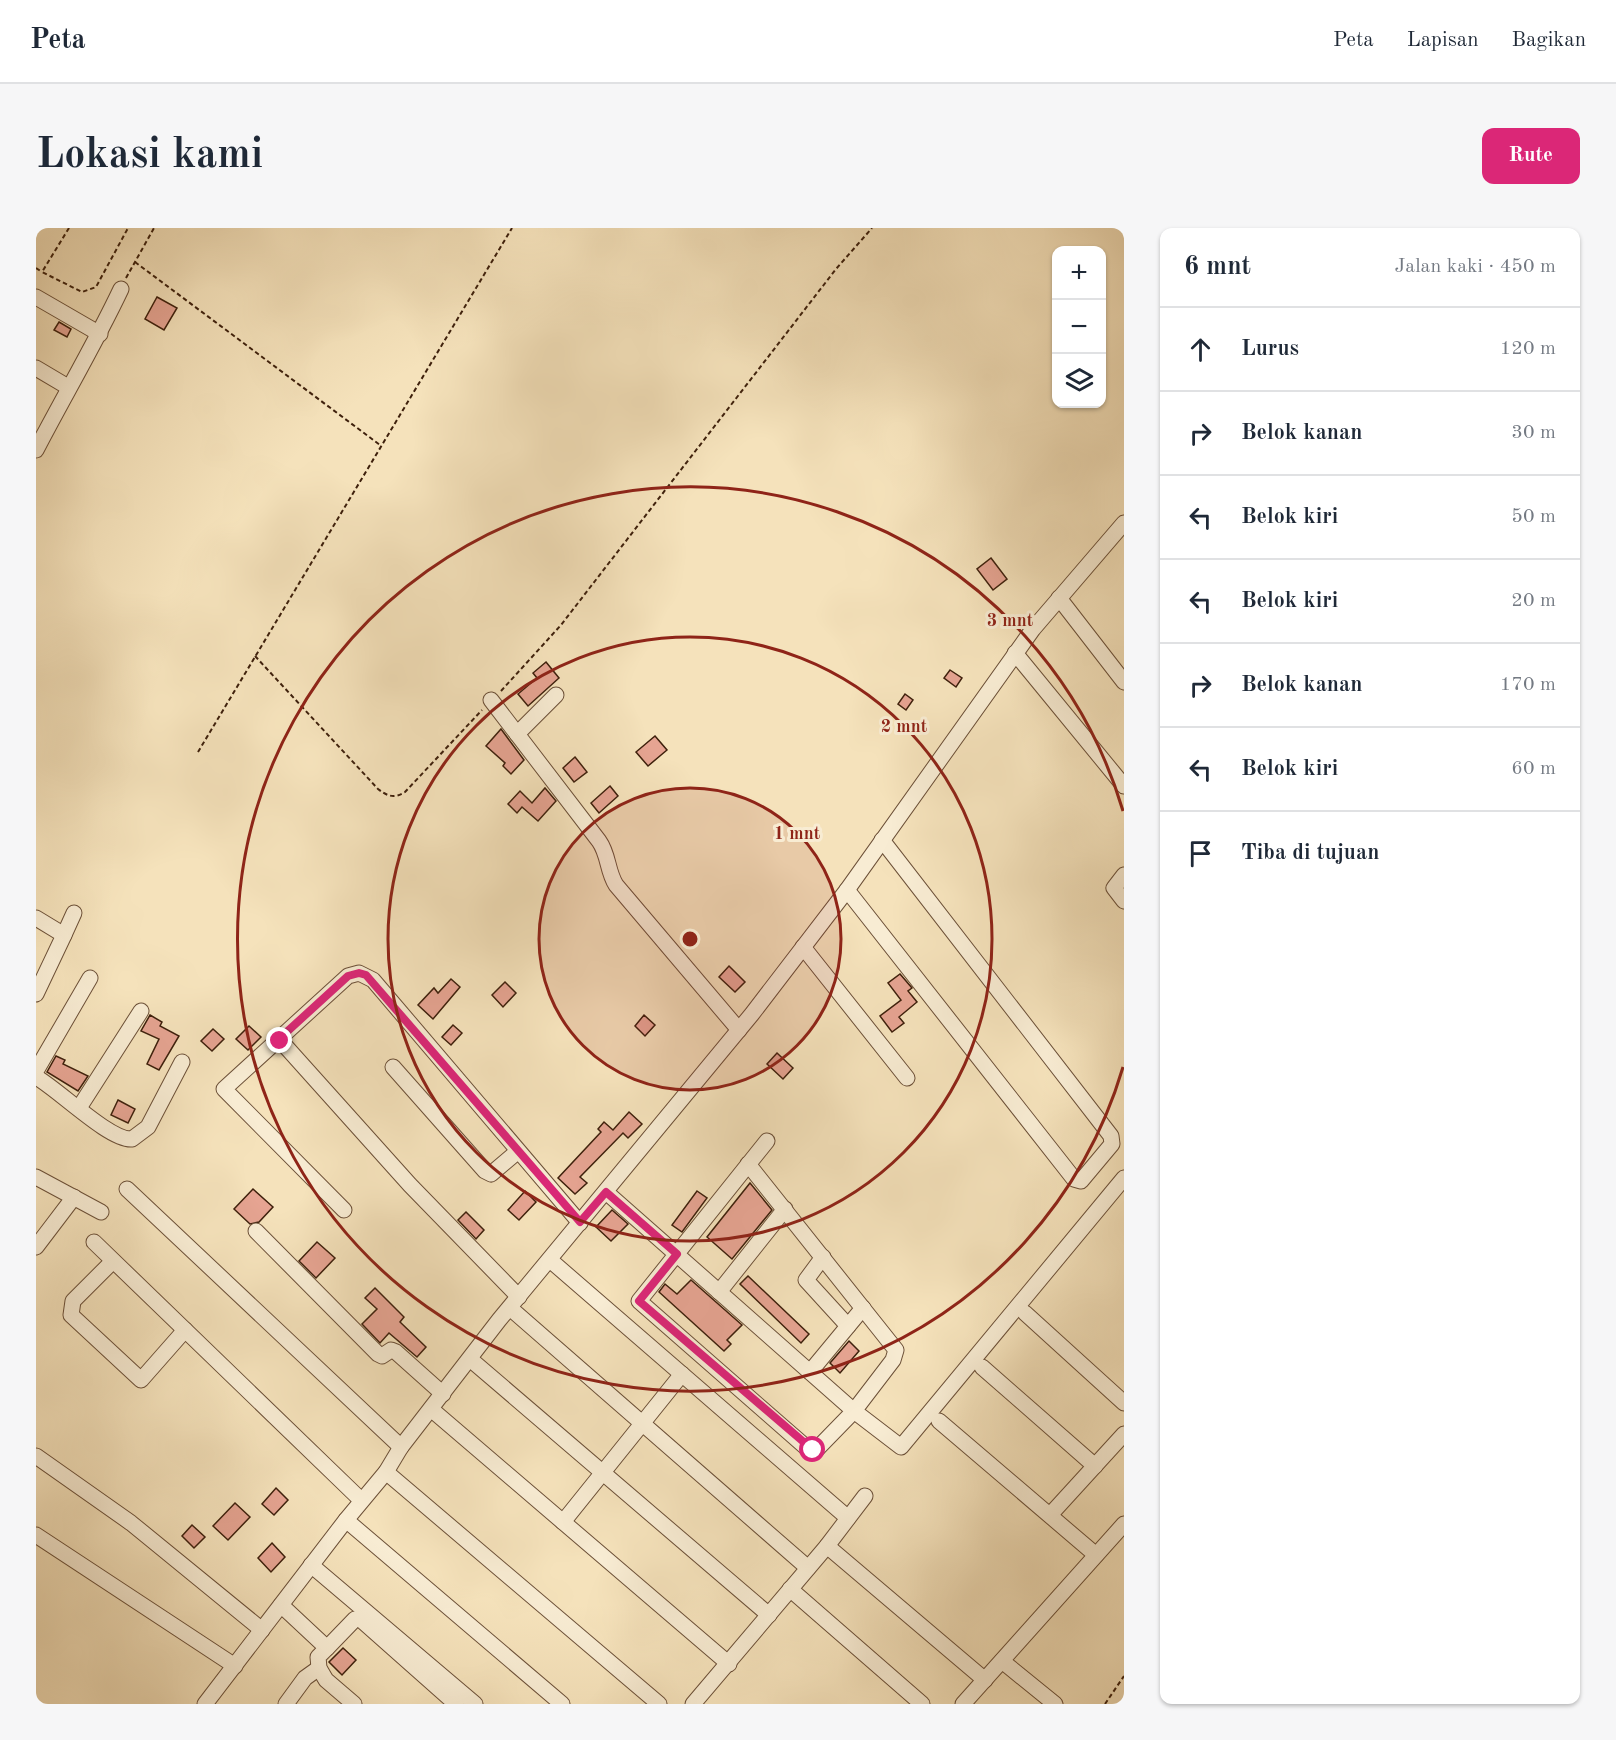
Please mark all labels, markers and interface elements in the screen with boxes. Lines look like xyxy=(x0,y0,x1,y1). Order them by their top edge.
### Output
text: Peta xyxy=(30,27,86,55)
text: Peta xyxy=(1333,30,1374,51)
text: Lapisan xyxy=(1407,30,1478,51)
text: Bagikan xyxy=(1511,30,1586,51)
button: Rute xyxy=(1482,128,1580,184)
text: Lokasi kami xyxy=(36,135,263,177)
map controls xyxy=(1052,246,1106,408)
button: + xyxy=(1052,246,1106,300)
text: 6 mnt xyxy=(1184,254,1251,280)
text: Jalan kaki · 450 m xyxy=(1394,257,1556,277)
button: − xyxy=(1052,300,1106,354)
icon: ahead xyxy=(1184,333,1217,366)
text: Lurus xyxy=(1241,338,1299,360)
text: 120 m xyxy=(1500,339,1556,359)
button: layers xyxy=(1052,354,1106,408)
icon: right xyxy=(1184,417,1217,450)
text: Belok kanan xyxy=(1241,422,1363,444)
text: 30 m xyxy=(1511,423,1556,443)
icon: left xyxy=(1184,501,1217,534)
text: Belok kiri xyxy=(1241,506,1338,528)
text: 50 m xyxy=(1511,507,1556,527)
icon: left xyxy=(1184,585,1217,618)
text: Belok kiri xyxy=(1241,590,1338,612)
text: 20 m xyxy=(1511,591,1556,611)
text: 3 mnt xyxy=(987,612,1034,630)
icon: right xyxy=(1184,669,1217,702)
text: Belok kanan xyxy=(1241,674,1363,696)
text: 170 m xyxy=(1500,675,1556,695)
text: 2 mnt xyxy=(881,718,928,736)
icon: left xyxy=(1184,753,1217,786)
text: Belok kiri xyxy=(1241,758,1338,780)
text: 60 m xyxy=(1511,759,1556,779)
text: 1 mnt xyxy=(774,825,821,843)
icon: arrive xyxy=(1184,837,1217,870)
text: Tiba di tujuan xyxy=(1241,842,1379,864)
centre of rings xyxy=(680,929,700,949)
route end xyxy=(266,1027,292,1053)
route start xyxy=(799,1436,825,1462)

